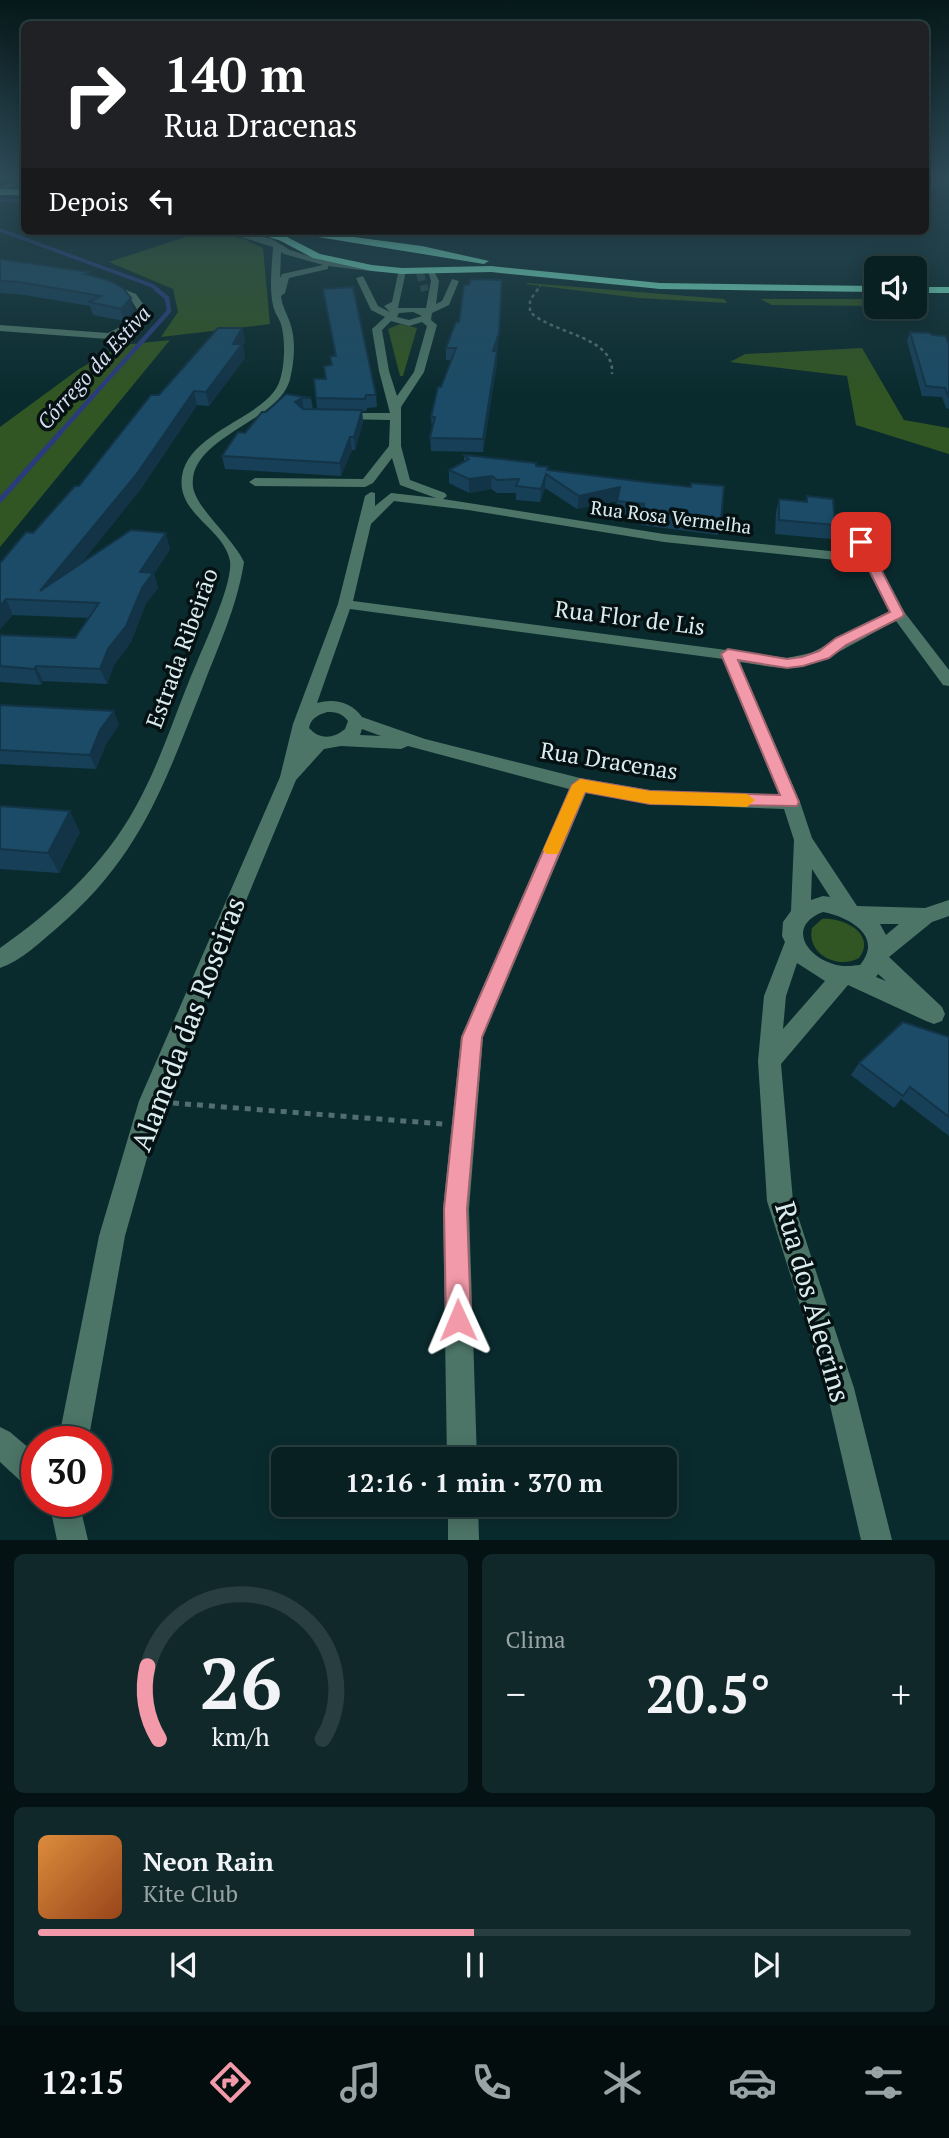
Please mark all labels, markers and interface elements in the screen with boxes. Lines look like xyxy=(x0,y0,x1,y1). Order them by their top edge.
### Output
text: 140 m xyxy=(164,41,306,106)
icon: right xyxy=(49,49,140,140)
text: Rua Dracenas xyxy=(164,104,357,146)
icon: left xyxy=(143,182,181,220)
text: Depois xyxy=(49,184,129,218)
map controls xyxy=(864,256,927,319)
button: sound xyxy=(864,256,927,319)
water label: Córrego da Estiva xyxy=(30,300,156,435)
street label: Rua Rosa Vermelha xyxy=(589,494,753,539)
pin xyxy=(831,512,891,572)
icon: arrive xyxy=(842,523,880,561)
street label: Estrada Ribeirão xyxy=(138,564,225,732)
street label: Rua Flor de Lis xyxy=(553,593,707,642)
street label: Rua Dracenas xyxy=(538,734,680,787)
street label: Alameda das Roseiras xyxy=(122,891,253,1156)
street label: Rua dos Alecrins xyxy=(767,1197,860,1406)
position arrow xyxy=(421,1283,495,1357)
speed limit sign: 30 xyxy=(21,1426,112,1517)
text: 12:16 · 1 min · 370 m xyxy=(345,1465,603,1499)
text: Clima xyxy=(506,1624,566,1655)
text: 26 xyxy=(200,1634,282,1731)
text: 20.5° xyxy=(646,1659,771,1728)
text: − xyxy=(506,1669,526,1719)
text: + xyxy=(891,1669,911,1719)
text: km/h xyxy=(212,1720,270,1753)
text: Neon Rain xyxy=(143,1844,274,1878)
text: Kite Club xyxy=(143,1878,238,1909)
icon: previous xyxy=(165,1946,203,1984)
icon: pause xyxy=(456,1946,494,1984)
icon: next xyxy=(747,1946,785,1984)
icon: directions xyxy=(206,2058,255,2107)
icon: music xyxy=(336,2058,385,2107)
icon: phone xyxy=(467,2058,516,2107)
icon: climate xyxy=(598,2058,647,2107)
icon: car xyxy=(728,2058,777,2107)
icon: filters xyxy=(859,2058,908,2107)
text: 12:15 xyxy=(41,2061,124,2103)

